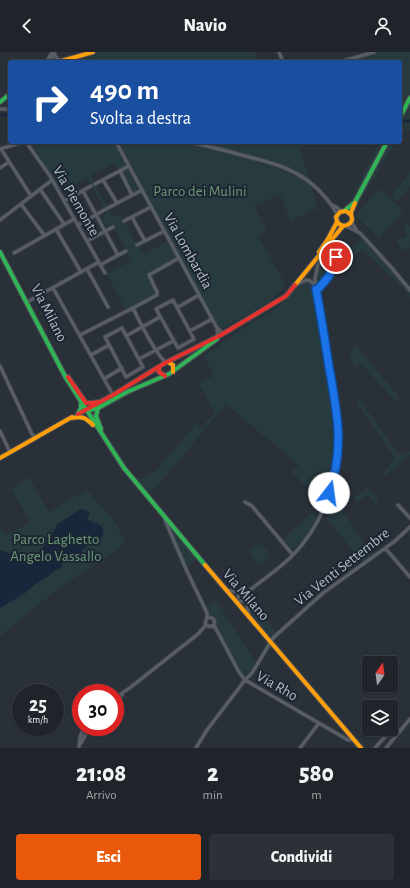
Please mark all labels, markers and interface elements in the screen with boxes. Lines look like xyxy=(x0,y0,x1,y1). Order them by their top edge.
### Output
icon: back xyxy=(16,15,38,37)
icon: person xyxy=(372,15,394,37)
text: Navio xyxy=(183,17,227,35)
icon: right xyxy=(24,76,76,128)
text: 490 m xyxy=(90,77,159,105)
text: Svolta a destra xyxy=(90,110,191,128)
street label: Via Piemonte xyxy=(50,163,102,239)
park label: Parco dei Mulini xyxy=(153,184,247,199)
street label: Via Lombardia xyxy=(161,210,215,292)
pin xyxy=(319,240,353,274)
icon: arrive xyxy=(325,246,347,268)
street label: Via Milano xyxy=(28,282,70,344)
position arrow xyxy=(308,472,350,514)
street label: Via Venti Settembre xyxy=(292,525,392,609)
park label: Parco Laghetto Angelo Vassallo xyxy=(10,532,102,564)
street label: Via Milano xyxy=(220,566,272,624)
north arrow xyxy=(362,656,398,692)
map controls xyxy=(362,656,398,736)
street label: Via Rho xyxy=(254,668,300,704)
speed limit sign: 30 xyxy=(72,684,124,736)
text: 25 xyxy=(29,695,47,715)
button: layers xyxy=(362,700,398,736)
text: km/h xyxy=(28,715,48,725)
text: 21:08 xyxy=(76,762,126,786)
text: 2 xyxy=(207,762,218,786)
text: 580 xyxy=(299,762,334,786)
text: Arrivo xyxy=(86,789,117,802)
text: min xyxy=(203,789,223,802)
text: m xyxy=(311,789,322,802)
button: Esci xyxy=(16,834,201,880)
button: Condividi xyxy=(209,834,394,880)

